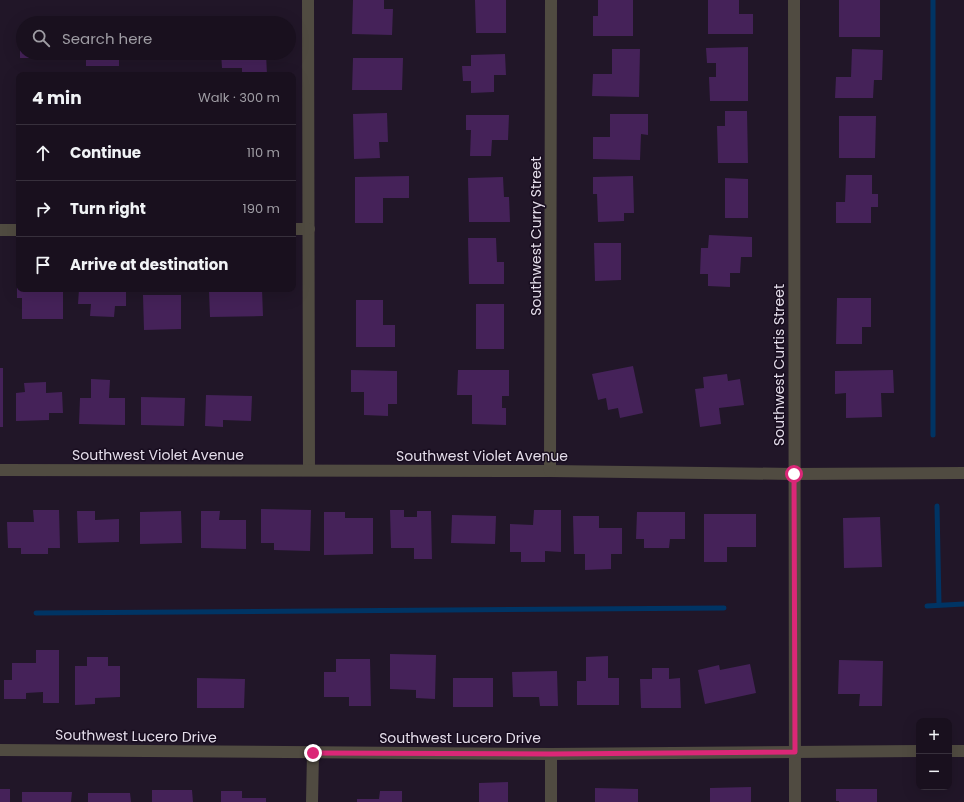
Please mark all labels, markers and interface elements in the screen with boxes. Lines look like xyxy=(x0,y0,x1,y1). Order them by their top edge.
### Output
search box xyxy=(16,16,296,60)
icon: search xyxy=(30,27,52,49)
text: Search here xyxy=(62,28,152,49)
text: 4 min xyxy=(32,86,82,110)
text: Walk · 300 m xyxy=(198,88,280,107)
icon: ahead xyxy=(32,142,54,164)
text: Continue xyxy=(70,142,141,163)
text: 110 m xyxy=(247,143,280,162)
street label: Southwest Curry Street xyxy=(526,156,546,316)
icon: right xyxy=(32,198,54,220)
text: Turn right xyxy=(70,198,146,219)
text: 190 m xyxy=(243,199,280,218)
icon: arrive xyxy=(32,254,54,276)
text: Arrive at destination xyxy=(70,254,228,275)
street label: Southwest Curtis Street xyxy=(769,284,789,446)
street label: Southwest Violet Avenue xyxy=(72,445,244,465)
street label: Southwest Violet Avenue xyxy=(396,446,568,466)
route start xyxy=(785,465,803,483)
map controls xyxy=(916,718,952,790)
button: + xyxy=(916,718,952,754)
street label: Southwest Lucero Drive xyxy=(55,725,217,747)
street label: Southwest Lucero Drive xyxy=(379,728,541,748)
route end xyxy=(304,744,322,762)
button: − xyxy=(916,754,952,790)

